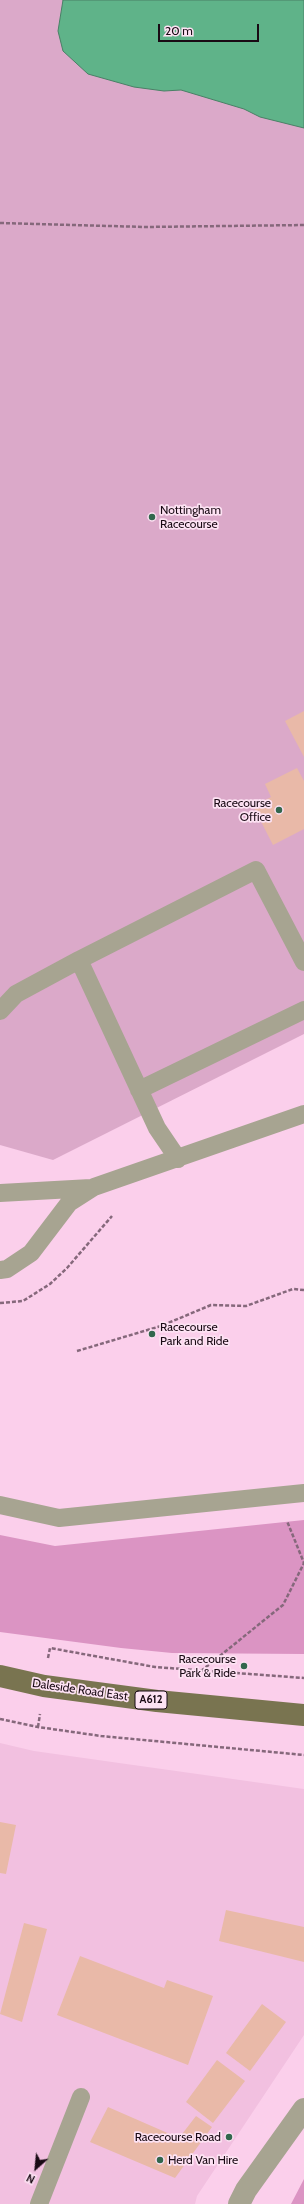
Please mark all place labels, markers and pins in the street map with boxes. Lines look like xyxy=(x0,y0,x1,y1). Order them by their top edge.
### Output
place label: Nottingham Racecourse xyxy=(160,503,221,531)
marker: Nottingham Racecourse xyxy=(147,512,157,522)
place label: Racecourse Office xyxy=(213,796,271,824)
marker: Racecourse Office xyxy=(274,805,284,815)
place label: Racecourse Park and Ride xyxy=(160,1320,229,1348)
marker: Racecourse Park and Ride xyxy=(147,1329,157,1339)
place label: Racecourse Park & Ride xyxy=(178,1652,236,1680)
marker: Racecourse Park & Ride xyxy=(239,1661,249,1671)
place label: Racecourse Road xyxy=(135,2130,221,2144)
marker: Racecourse Road xyxy=(224,2132,234,2142)
place label: Herd Van Hire xyxy=(168,2153,238,2167)
marker: Herd Van Hire xyxy=(155,2155,165,2165)

